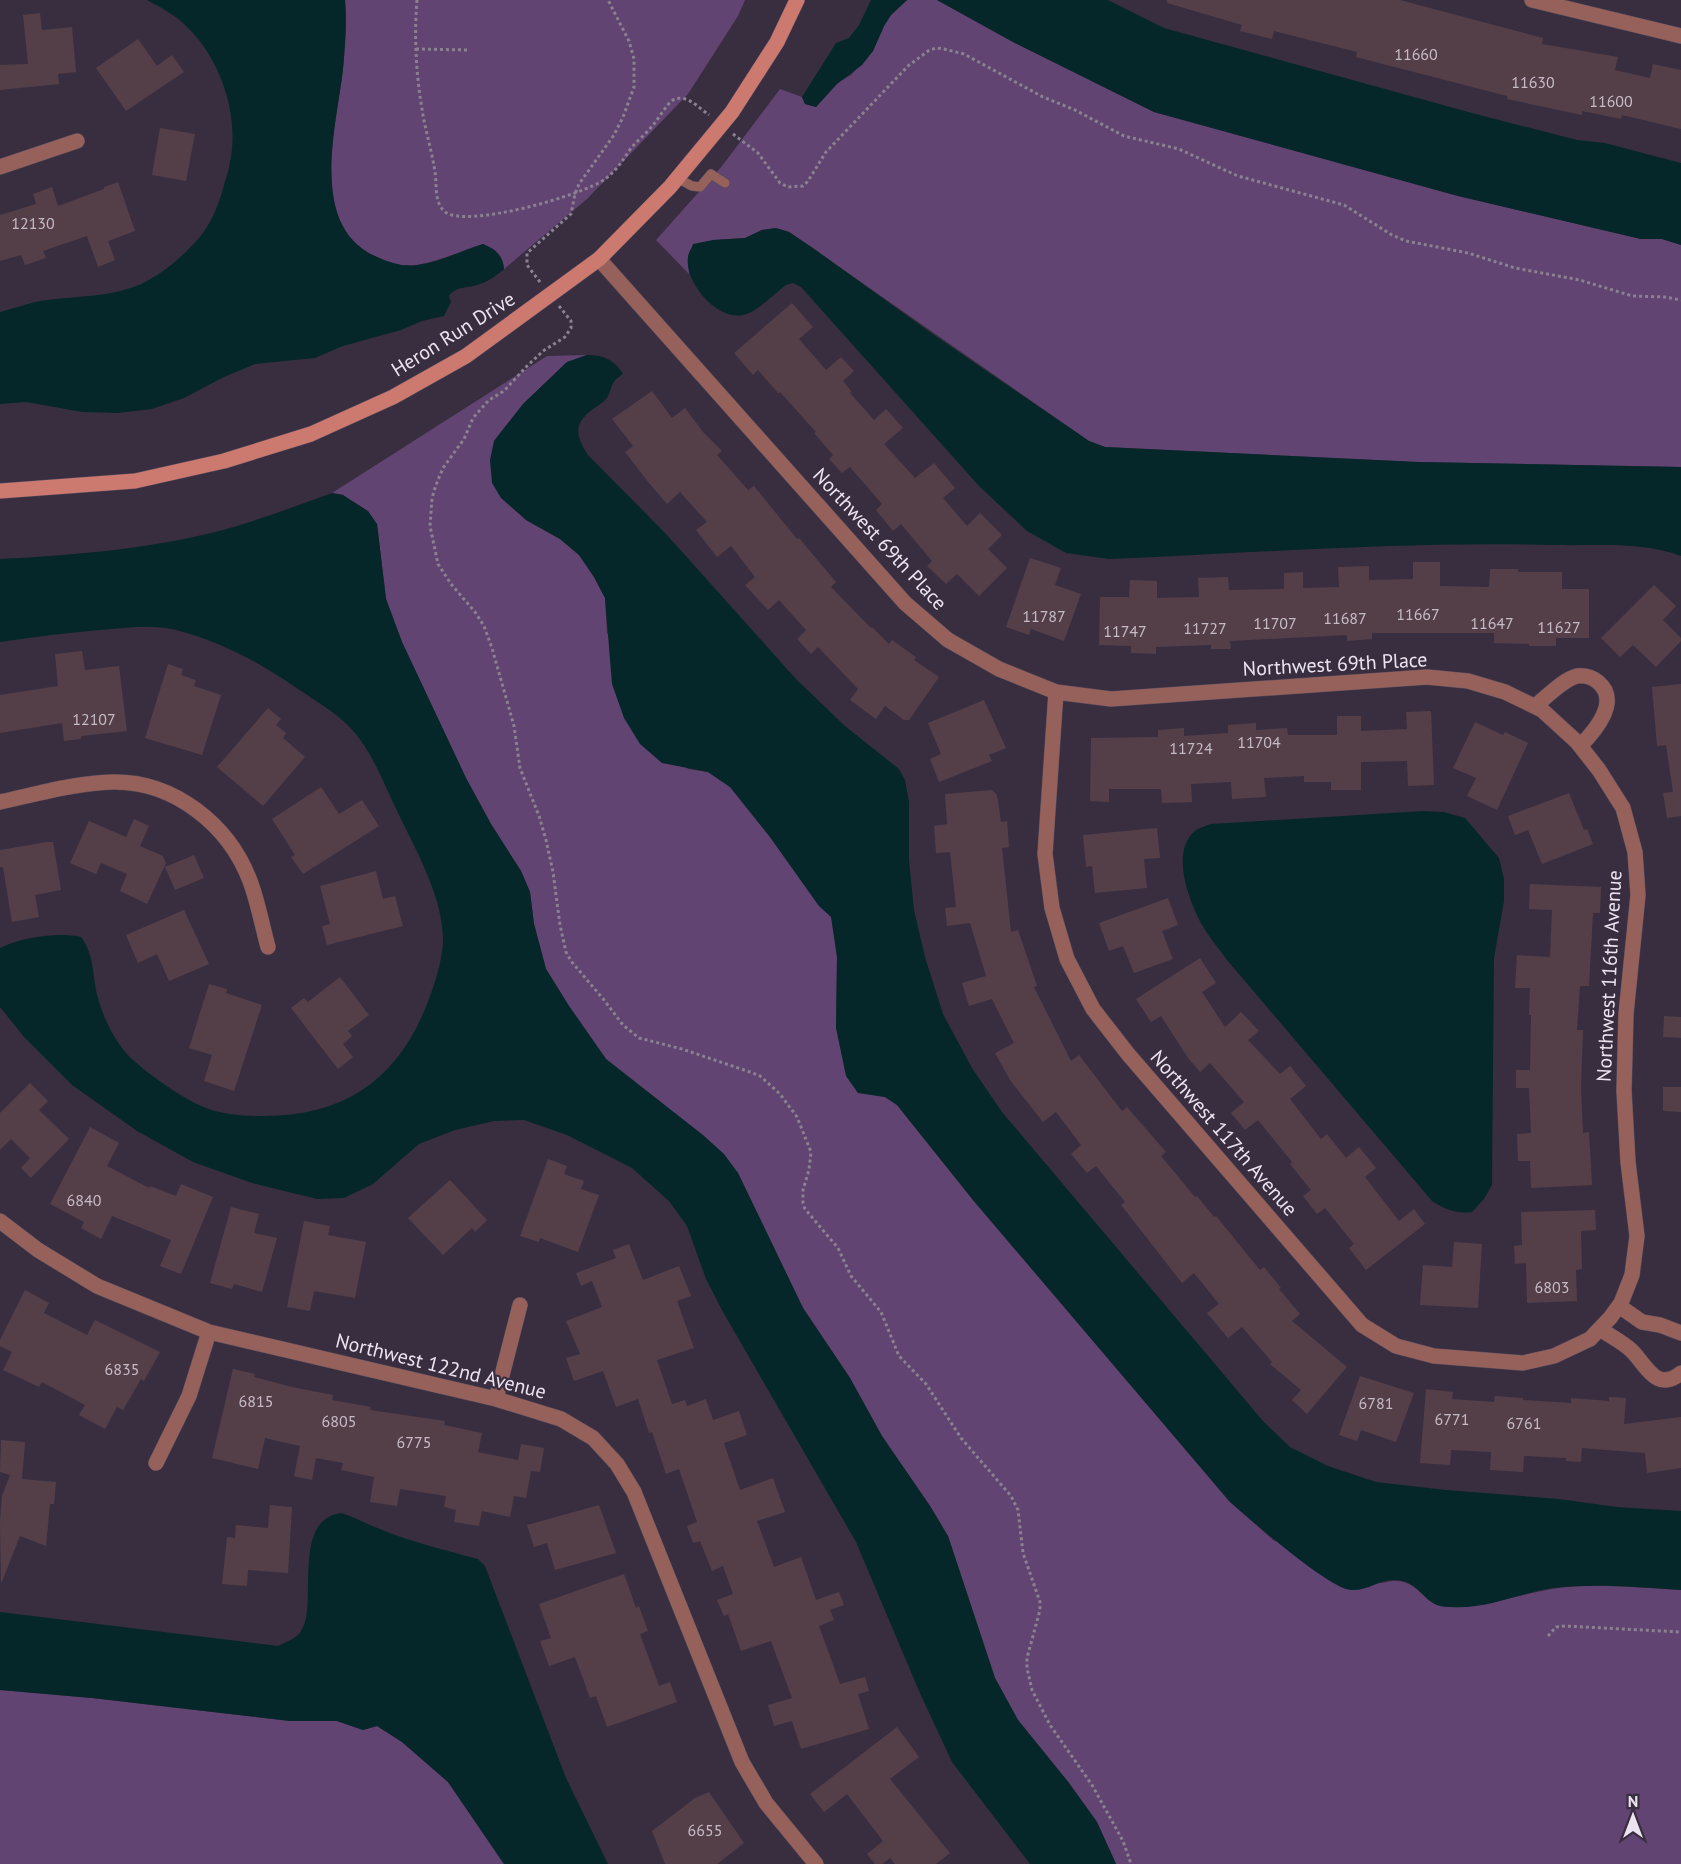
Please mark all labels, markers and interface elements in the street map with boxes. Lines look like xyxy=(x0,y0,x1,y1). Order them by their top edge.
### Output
house number: 11660 xyxy=(1394,44,1438,64)
house number: 11630 xyxy=(1511,72,1555,92)
house number: 11600 xyxy=(1589,91,1633,111)
house number: 12130 xyxy=(11,213,55,233)
street label: Heron Run Drive xyxy=(386,286,520,382)
street label: Northwest 69th Place xyxy=(807,462,953,616)
house number: 11667 xyxy=(1396,604,1440,624)
house number: 11787 xyxy=(1022,606,1066,626)
house number: 11687 xyxy=(1323,608,1367,628)
house number: 11707 xyxy=(1253,613,1297,633)
house number: 11647 xyxy=(1470,613,1514,633)
house number: 11627 xyxy=(1537,617,1581,637)
house number: 11727 xyxy=(1183,618,1227,638)
house number: 11747 xyxy=(1103,621,1147,641)
street label: Northwest 69th Place xyxy=(1242,646,1428,682)
house number: 12107 xyxy=(72,709,116,729)
house number: 11704 xyxy=(1237,732,1281,752)
house number: 11724 xyxy=(1169,738,1213,758)
street label: Northwest 116th Avenue xyxy=(1590,869,1628,1083)
street label: Northwest 117th Avenue xyxy=(1145,1045,1303,1221)
house number: 6840 xyxy=(67,1190,102,1210)
house number: 6803 xyxy=(1535,1277,1569,1297)
street label: Northwest 122nd Avenue xyxy=(333,1327,549,1405)
house number: 6835 xyxy=(105,1359,139,1379)
house number: 6815 xyxy=(239,1391,273,1411)
house number: 6781 xyxy=(1359,1393,1393,1413)
house number: 6771 xyxy=(1435,1409,1469,1429)
house number: 6805 xyxy=(322,1411,356,1431)
house number: 6761 xyxy=(1507,1413,1541,1433)
house number: 6775 xyxy=(397,1432,431,1452)
north arrow xyxy=(1603,1786,1663,1846)
text: N xyxy=(1628,1791,1638,1811)
house number: 6655 xyxy=(688,1820,722,1840)

